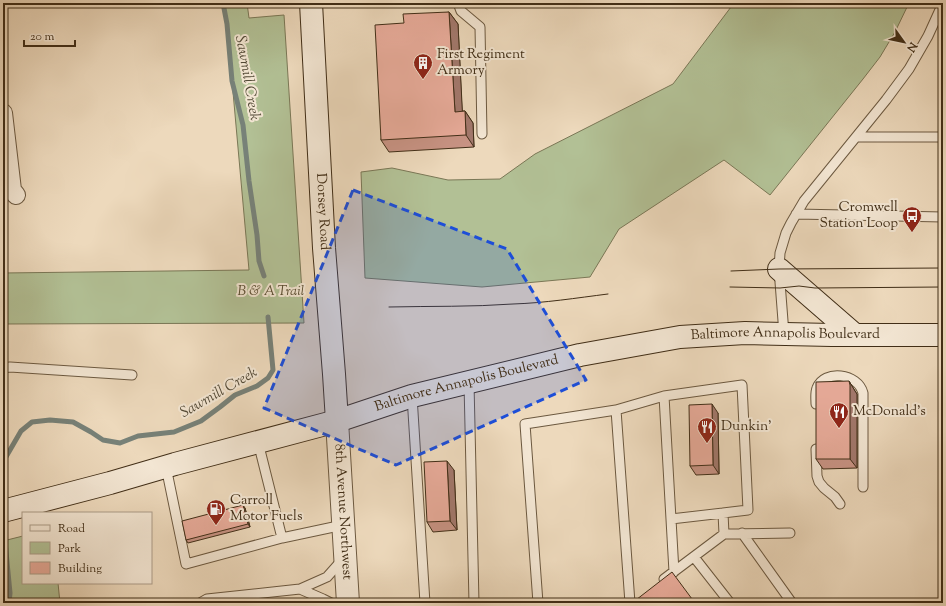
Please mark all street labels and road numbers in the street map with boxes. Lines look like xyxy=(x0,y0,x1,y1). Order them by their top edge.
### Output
street label: Dorsey Road xyxy=(310,173,334,251)
street label: Baltimore Annapolis Boulevard xyxy=(690,323,880,346)
street label: Baltimore Annapolis Boulevard xyxy=(372,351,561,418)
street label: 8th Avenue Northwest xyxy=(328,443,357,581)

